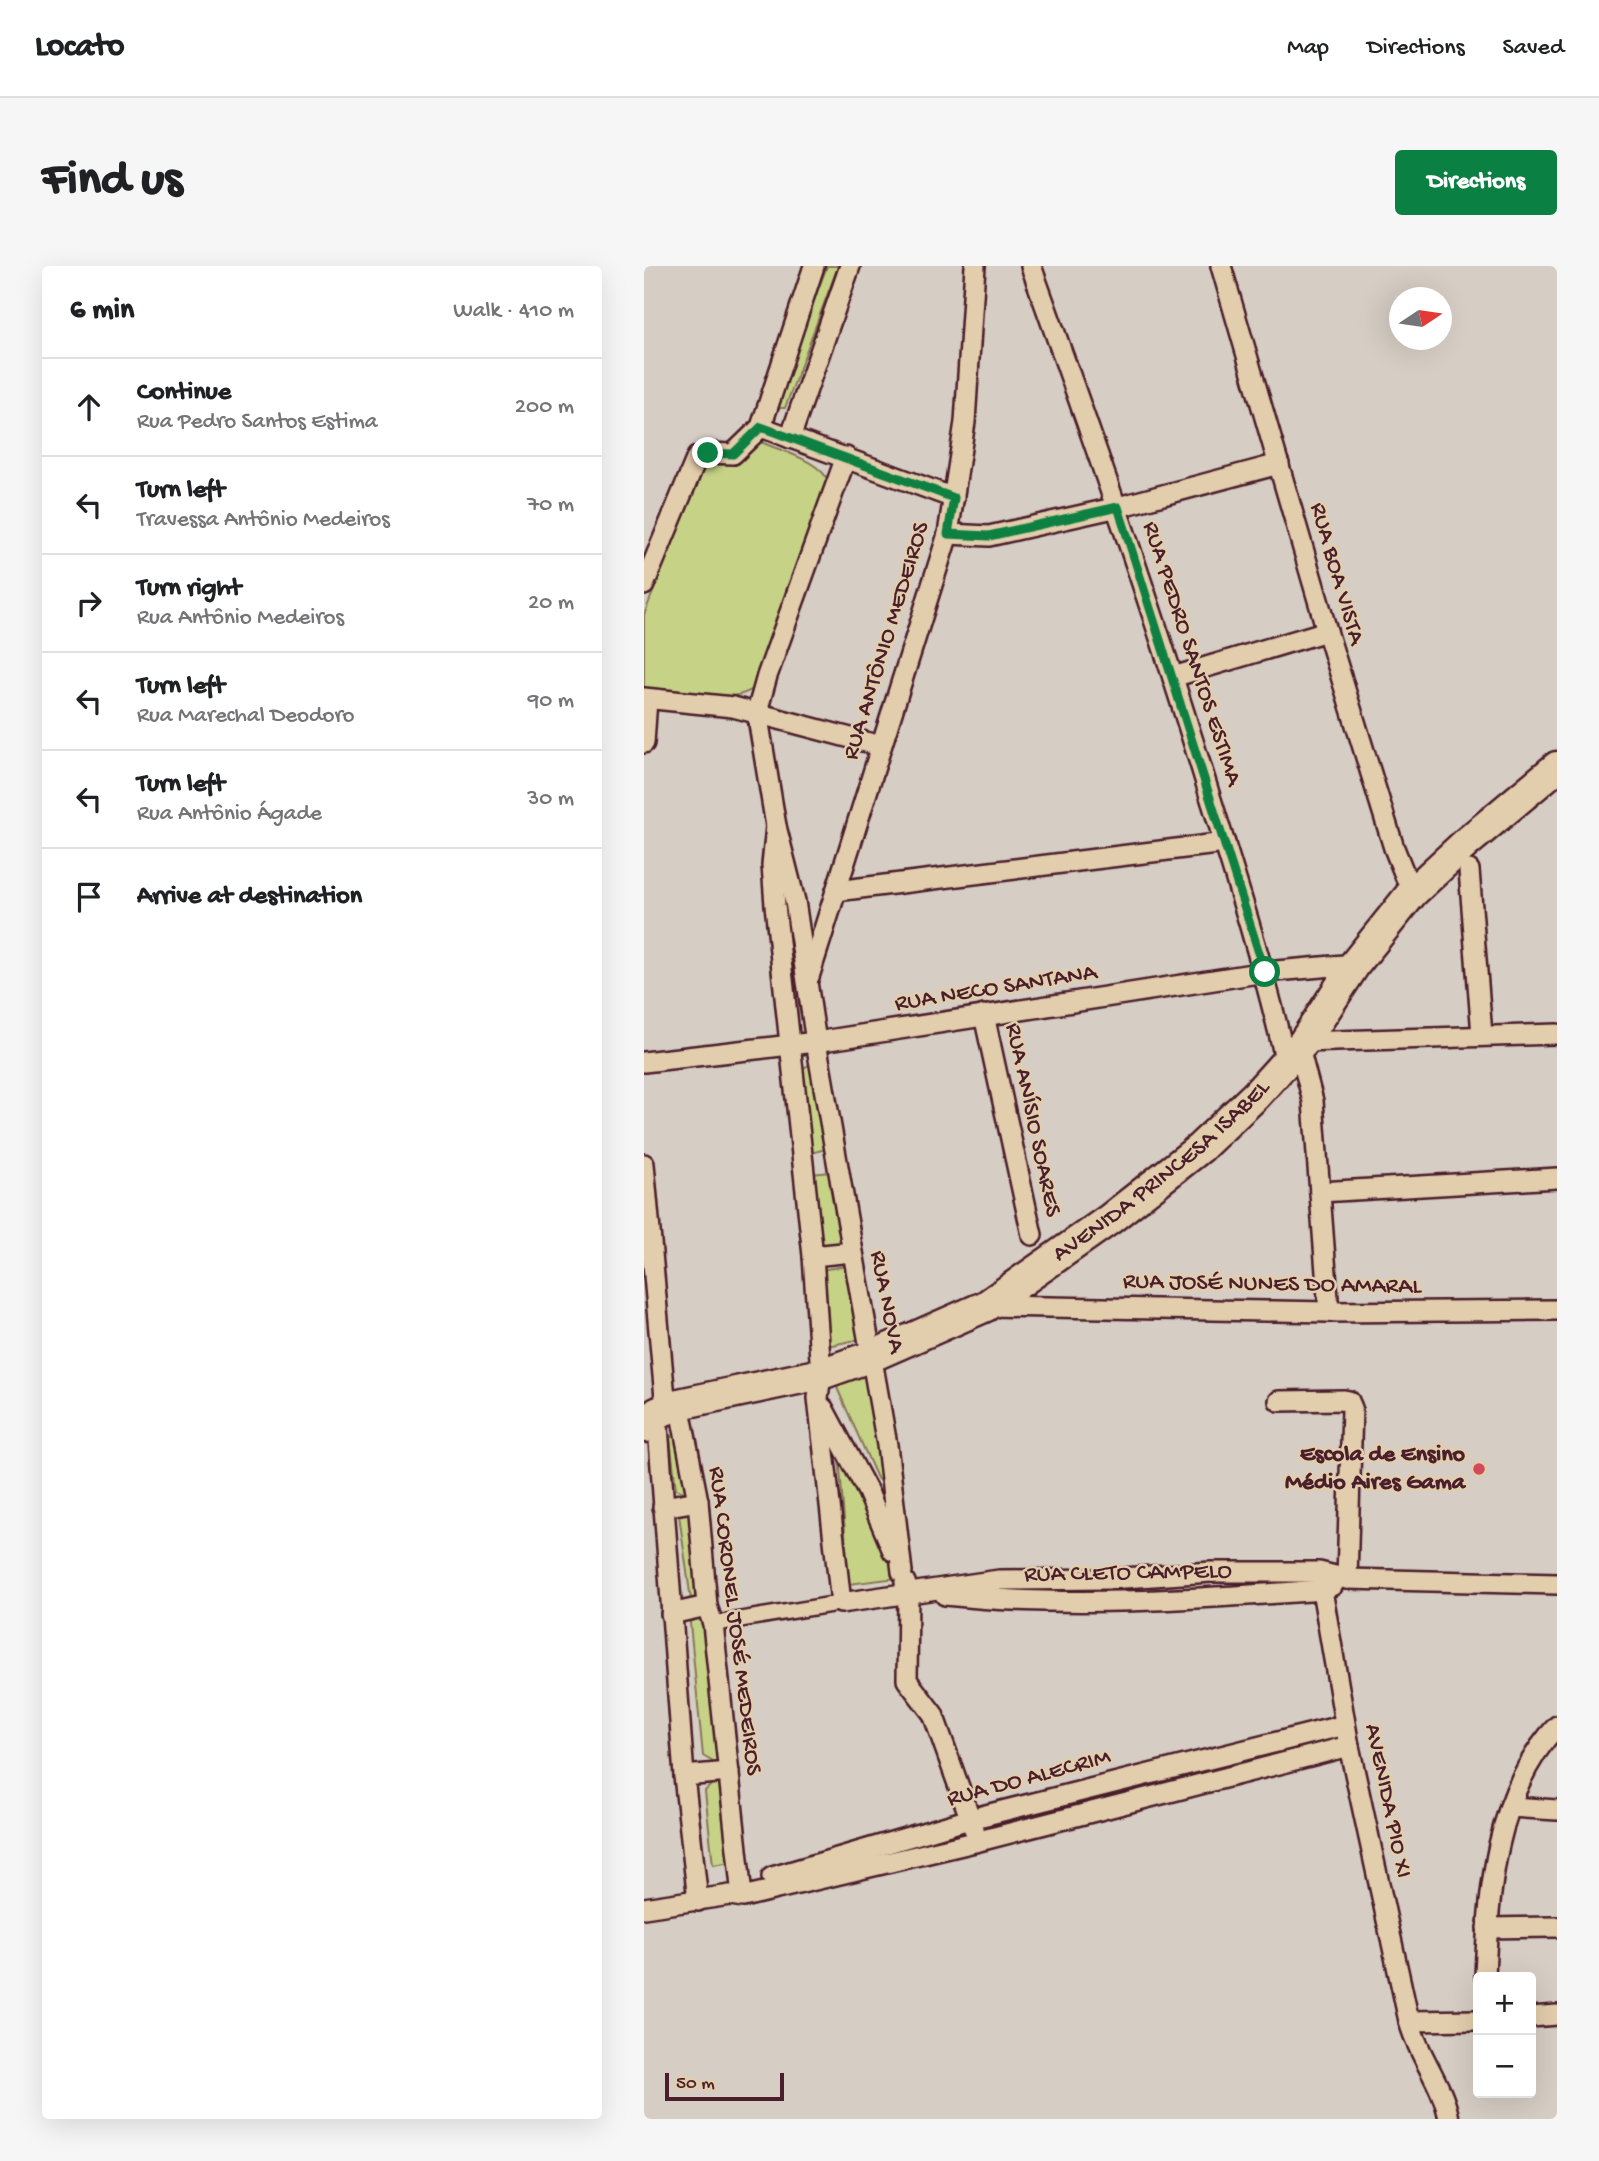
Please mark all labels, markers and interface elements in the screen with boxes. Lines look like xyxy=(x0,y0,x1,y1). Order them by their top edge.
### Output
text: Locato xyxy=(35,29,124,67)
text: Map xyxy=(1287,34,1329,63)
text: Directions xyxy=(1367,34,1465,63)
text: Saved xyxy=(1503,34,1564,63)
button: Directions xyxy=(1395,150,1557,215)
text: Find us xyxy=(42,153,182,211)
north arrow xyxy=(1389,287,1452,350)
text: 6 min xyxy=(70,294,134,329)
text: Walk · 410 m xyxy=(453,298,574,325)
text: Continue xyxy=(137,378,231,409)
icon: ahead xyxy=(70,388,108,426)
text: 200 m xyxy=(515,394,574,421)
text: Rua Pedro Santos Estima xyxy=(137,409,378,436)
route end xyxy=(692,437,723,468)
text: Turn left xyxy=(137,476,225,507)
icon: left xyxy=(70,486,108,524)
text: 70 m xyxy=(527,492,574,519)
street label: RUA BOA VISTA xyxy=(1302,500,1371,650)
text: Travessa Antônio Medeiros xyxy=(137,507,390,534)
street label: RUA ANTÔNIO MEDEIROS xyxy=(837,518,937,764)
street label: RUA PEDRO SANTOS ESTIMA xyxy=(1135,518,1248,792)
text: Turn right xyxy=(137,574,241,605)
icon: right xyxy=(70,584,108,622)
text: 20 m xyxy=(528,590,574,617)
text: Rua Antônio Medeiros xyxy=(137,605,344,632)
text: Turn left xyxy=(137,672,225,703)
icon: left xyxy=(70,682,108,720)
text: 90 m xyxy=(528,688,574,715)
text: Rua Marechal Deodoro xyxy=(137,703,355,730)
text: Turn left xyxy=(137,770,225,801)
icon: left xyxy=(70,780,108,818)
text: 30 m xyxy=(527,786,574,813)
text: Rua Antônio Ágade xyxy=(137,801,322,828)
icon: arrive xyxy=(70,878,108,916)
text: Arrive at destination xyxy=(137,882,362,913)
route start xyxy=(1249,956,1280,987)
street label: RUA NECO SANTANA xyxy=(893,958,1101,1019)
street label: RUA ANÍSIO SOARES xyxy=(997,1020,1067,1220)
street label: AVENIDA PRINCESA ISABEL xyxy=(1047,1074,1277,1269)
street label: RUA NOVA xyxy=(862,1248,910,1358)
street label: RUA JOSÉ NUNES DO AMARAL xyxy=(1123,1268,1423,1302)
place label: Escola de Ensino Médio Aires Gama xyxy=(1285,1441,1467,1498)
marker: Escola de Ensino Médio Aires Gama xyxy=(1471,1461,1487,1477)
street label: RUA CORONEL JOSÉ MEDEIROS xyxy=(701,1465,767,1778)
street label: RUA CLETO CAMPELO xyxy=(1024,1558,1232,1590)
street label: AVENIDA PIO XI xyxy=(1356,1721,1418,1881)
street label: RUA DO ALECRIM xyxy=(944,1743,1114,1815)
map controls xyxy=(1473,1972,1536,2098)
button: + xyxy=(1473,1972,1536,2035)
button: − xyxy=(1473,2035,1536,2098)
scale bar xyxy=(665,2070,784,2102)
text: 50 m xyxy=(676,2073,715,2096)

